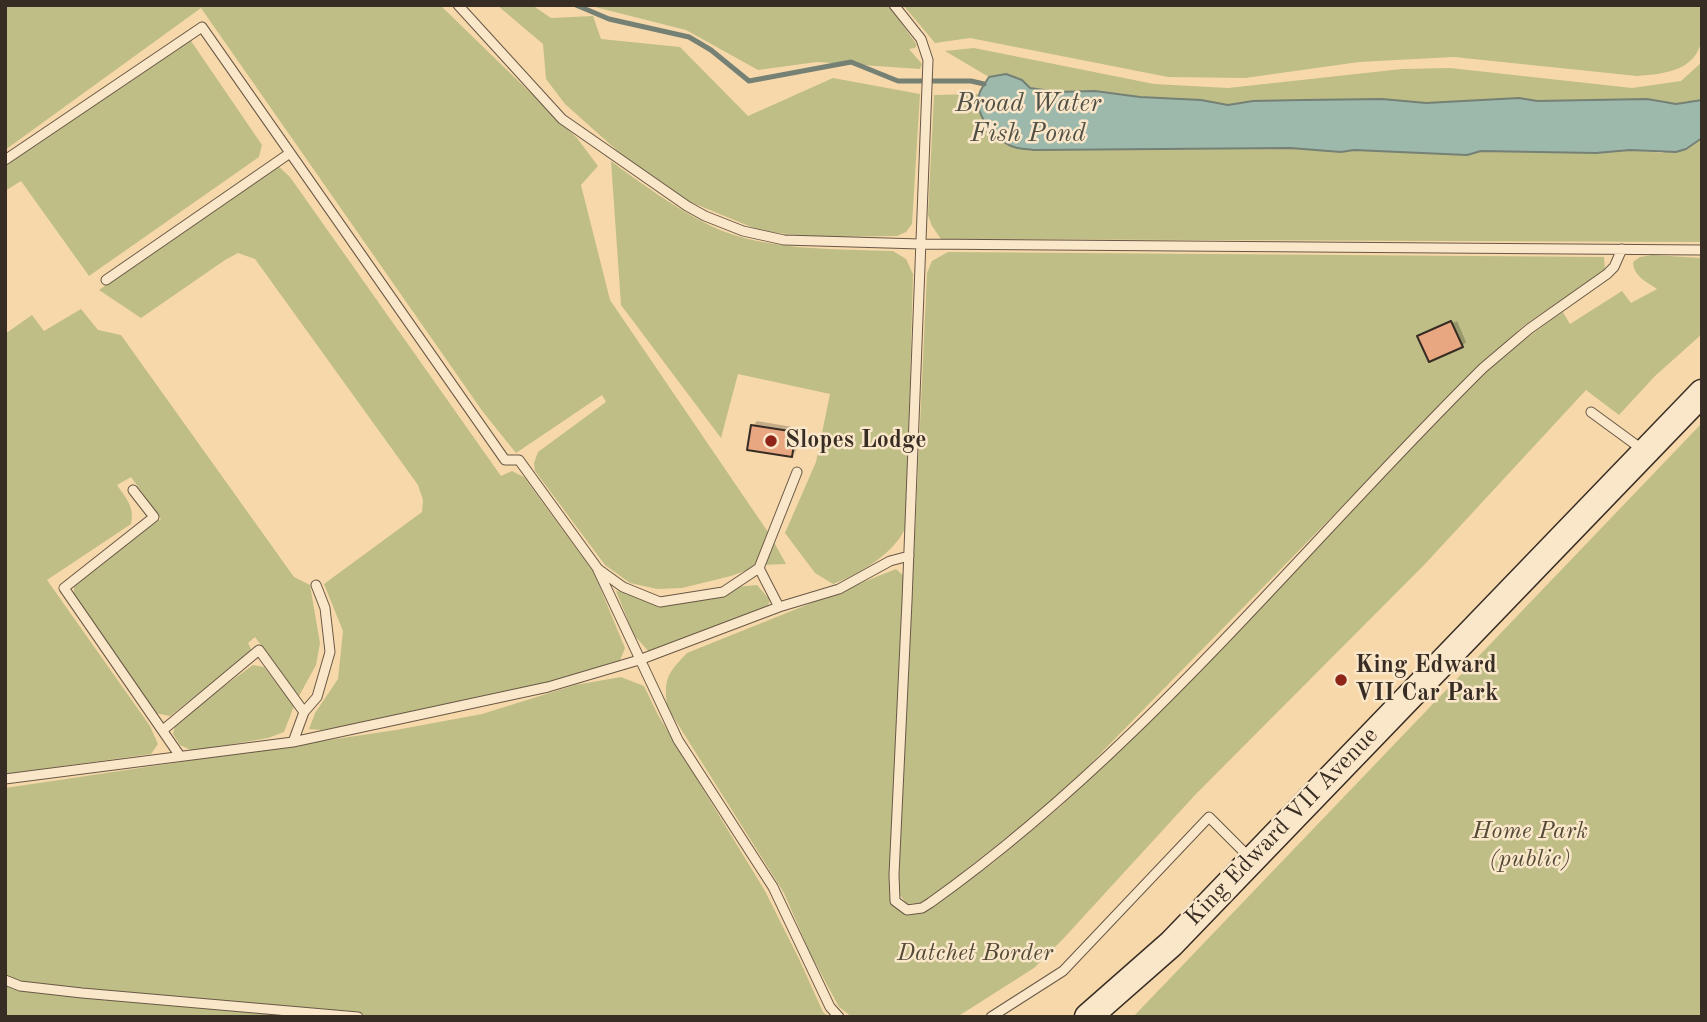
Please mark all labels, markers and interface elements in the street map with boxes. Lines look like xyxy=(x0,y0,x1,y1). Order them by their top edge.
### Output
water label: Broad Water Fish Pond xyxy=(955,88,1101,150)
place label: Slopes Lodge xyxy=(785,427,927,455)
marker: Slopes Lodge xyxy=(763,433,779,449)
place label: King Edward VII Car Park xyxy=(1355,652,1498,708)
marker: King Edward VII Car Park xyxy=(1333,672,1349,688)
street label: King Edward VII Avenue xyxy=(1179,721,1385,933)
park label: Home Park (public) xyxy=(1472,818,1588,874)
park label: Datchet Border xyxy=(897,940,1053,968)

